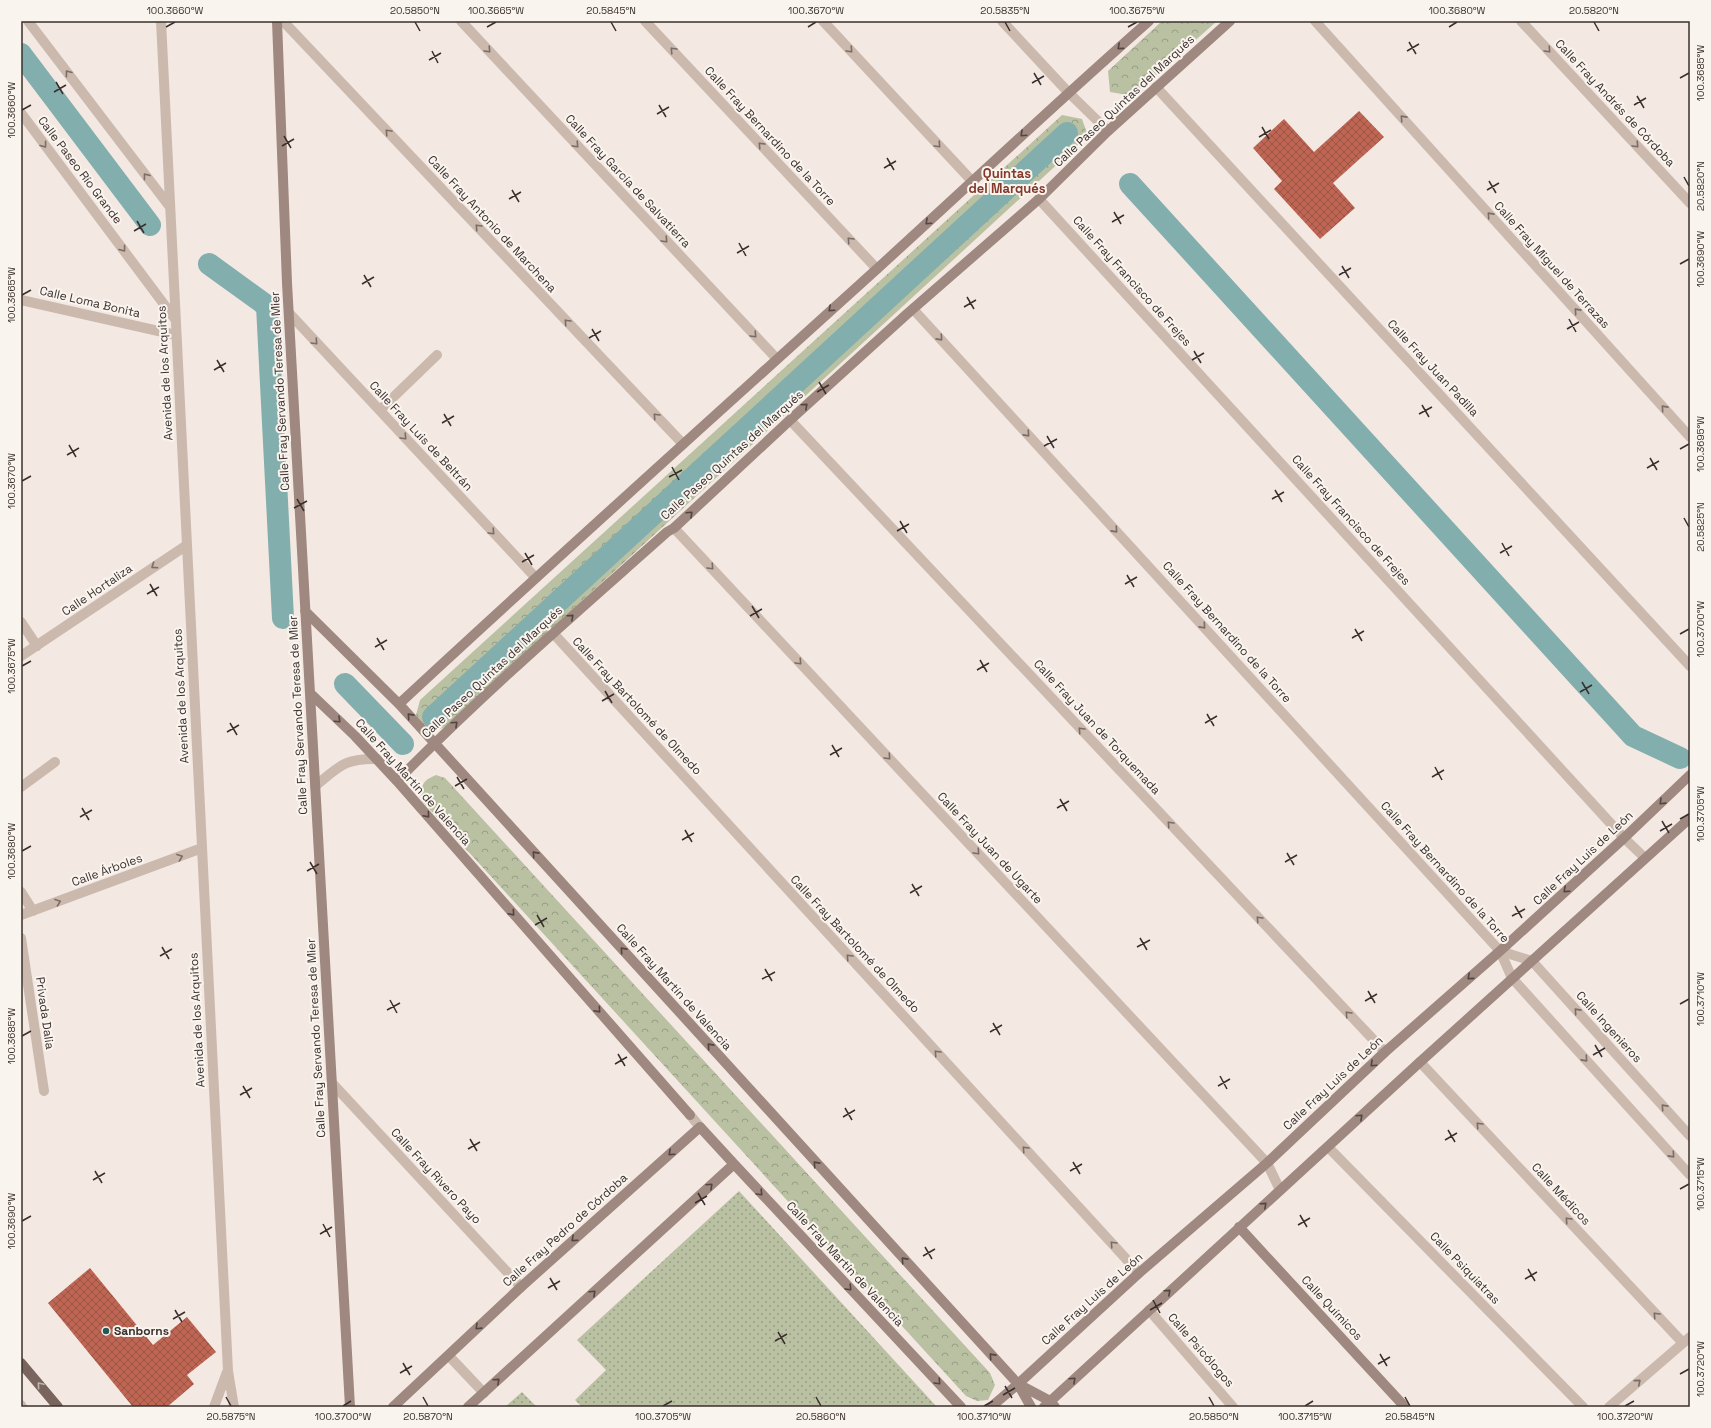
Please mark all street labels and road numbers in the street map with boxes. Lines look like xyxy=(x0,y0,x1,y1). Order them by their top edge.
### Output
street label: Calle Paseo Quintas del Marqués xyxy=(1050,31,1198,171)
street label: Calle Fray Andrés de Córdoba xyxy=(1551,36,1679,170)
street label: Calle Fray Bernardino de la Torre xyxy=(701,63,839,209)
street label: Calle Fray García de Salvatierra xyxy=(562,111,694,251)
street label: Calle Paseo Río Grande xyxy=(34,113,126,227)
street label: Calle Fray Antonio de Marchena xyxy=(424,152,560,296)
street label: Calle Fray Miguel de Terrazas xyxy=(1491,198,1613,332)
street label: Calle Fray Francisco de Frejes xyxy=(1069,212,1195,350)
street label: Calle Loma Bonita xyxy=(38,283,142,321)
street label: Calle Fray Servando Teresa de Mier xyxy=(267,290,293,491)
street label: Avenida de los Arquitos xyxy=(153,305,177,441)
street label: Calle Fray Juan Padilla xyxy=(1384,316,1482,420)
street label: Calle Fray Luis de Beltrán xyxy=(366,378,476,494)
street label: Calle Paseo Quintas del Marqués xyxy=(657,387,807,523)
street label: Calle Fray Francisco de Frejes xyxy=(1288,451,1414,589)
street label: Calle Fray Bernardino de la Torre xyxy=(1159,558,1295,706)
street label: Calle Hortaliza xyxy=(59,560,135,620)
street label: Calle Paseo Quintas del Marqués xyxy=(418,602,566,742)
street label: Calle Fray Servando Teresa de Mier xyxy=(285,614,311,815)
street label: Avenida de los Arquitos xyxy=(169,628,193,764)
street label: Calle Fray Bartolomé de Olmedo xyxy=(569,634,705,778)
street label: Calle Fray Juan de Torquemada xyxy=(1030,656,1164,798)
street label: Calle Fray Martín de Valencia xyxy=(352,715,474,849)
street label: Calle Fray Juan de Ugarte xyxy=(934,789,1046,907)
street label: Calle Fray Bernardino de la Torre xyxy=(1377,798,1513,946)
street label: Calle Fray Luis de León xyxy=(1530,807,1636,909)
street label: Calle Árboles xyxy=(69,850,145,890)
street label: Calle Fray Bartolomé de Olmedo xyxy=(787,872,923,1016)
street label: Calle Fray Martín de Valencia xyxy=(613,920,735,1054)
street label: Calle Fray Servando Teresa de Mier xyxy=(303,937,329,1138)
street label: Avenida de los Arquitos xyxy=(185,952,209,1088)
street label: Privada Dalia xyxy=(32,976,58,1050)
street label: Calle Ingenieros xyxy=(1573,988,1645,1066)
street label: Calle Fray Luis de León xyxy=(1280,1032,1386,1134)
street label: Calle Fray Rivero Payo xyxy=(387,1125,485,1227)
street label: Calle Médicos xyxy=(1528,1159,1594,1229)
street label: Calle Fray Pedro de Córdoba xyxy=(499,1170,631,1290)
street label: Calle Fray Martín de Valencia xyxy=(783,1198,907,1330)
street label: Calle Psiquiatras xyxy=(1426,1228,1504,1308)
street label: Calle Fray Luis de León xyxy=(1038,1249,1146,1349)
street label: Calle Químicos xyxy=(1298,1272,1366,1344)
street label: Calle Psicólogos xyxy=(1164,1310,1238,1390)

